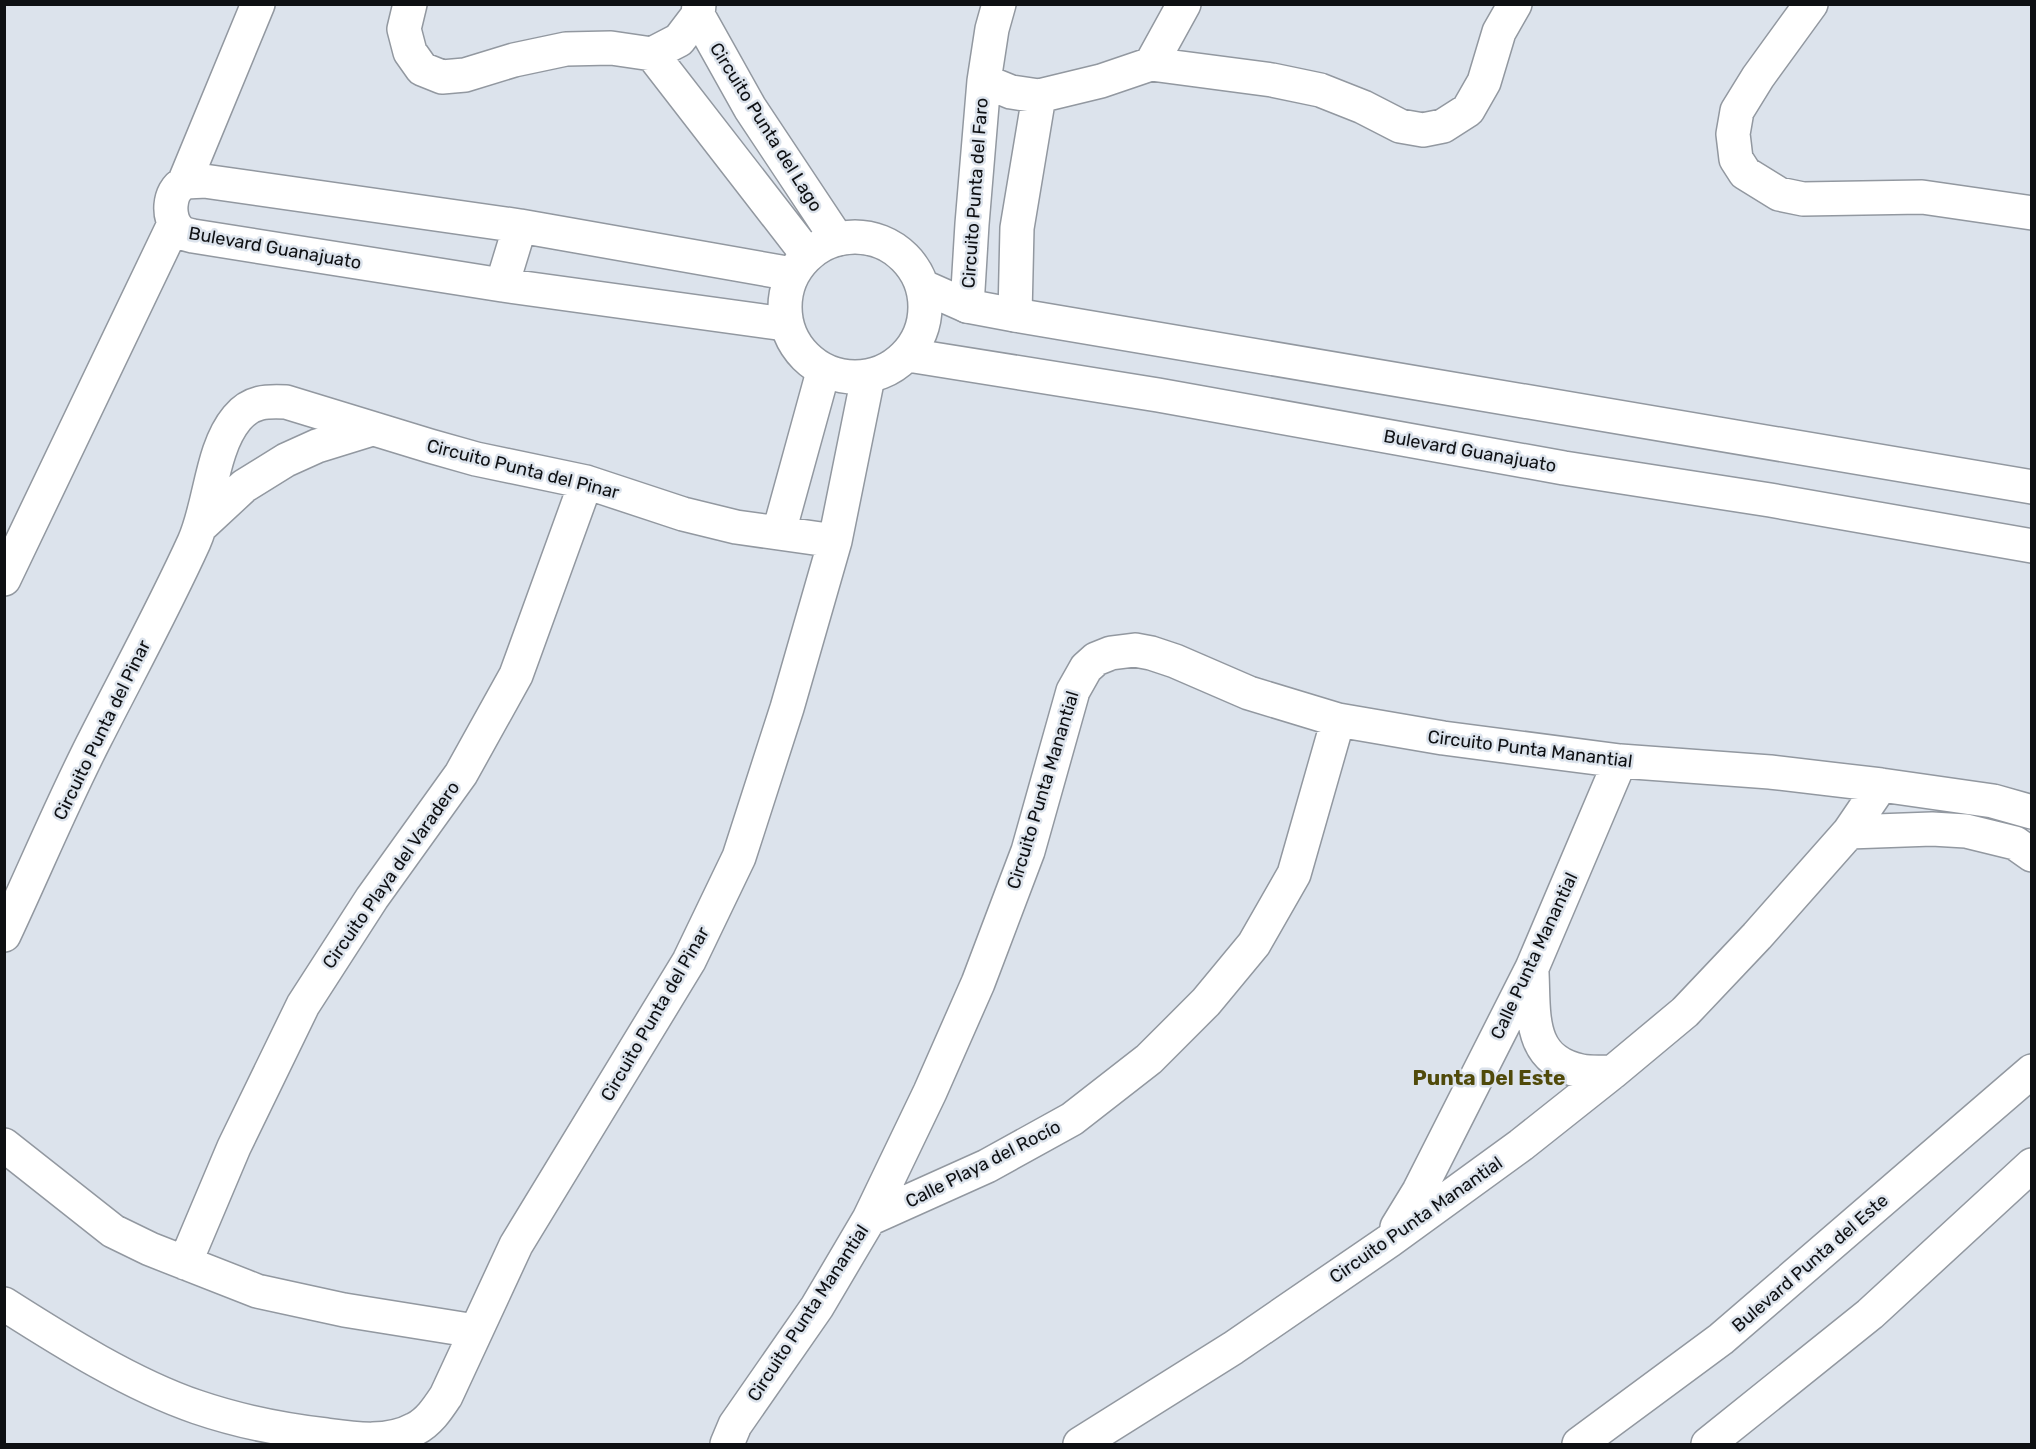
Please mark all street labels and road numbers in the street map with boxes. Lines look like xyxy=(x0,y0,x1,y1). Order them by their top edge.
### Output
street label: Circuito Punta del Lago xyxy=(705,38,827,216)
street label: Circuito Punta del Faro xyxy=(957,97,993,289)
street label: Bulevard Guanajuato xyxy=(187,222,363,274)
street label: Bulevard Guanajuato xyxy=(1382,425,1558,477)
street label: Circuito Punta del Pinar xyxy=(424,434,622,504)
street label: Circuito Punta del Pinar xyxy=(49,636,155,824)
street label: Circuito Punta Manantial xyxy=(1002,688,1084,892)
street label: Circuito Punta Manantial xyxy=(1426,726,1634,772)
street label: Circuito Playa del Varadero xyxy=(318,777,464,973)
street label: Calle Punta Manantial xyxy=(1486,869,1582,1043)
street label: Circuito Punta del Pinar xyxy=(596,923,714,1105)
street label: Calle Playa del Rocío xyxy=(902,1115,1064,1213)
street label: Circuito Punta Manantial xyxy=(1325,1152,1507,1288)
street label: Bulevard Punta del Este xyxy=(1727,1189,1893,1337)
street label: Circuito Punta Manantial xyxy=(743,1221,873,1405)

